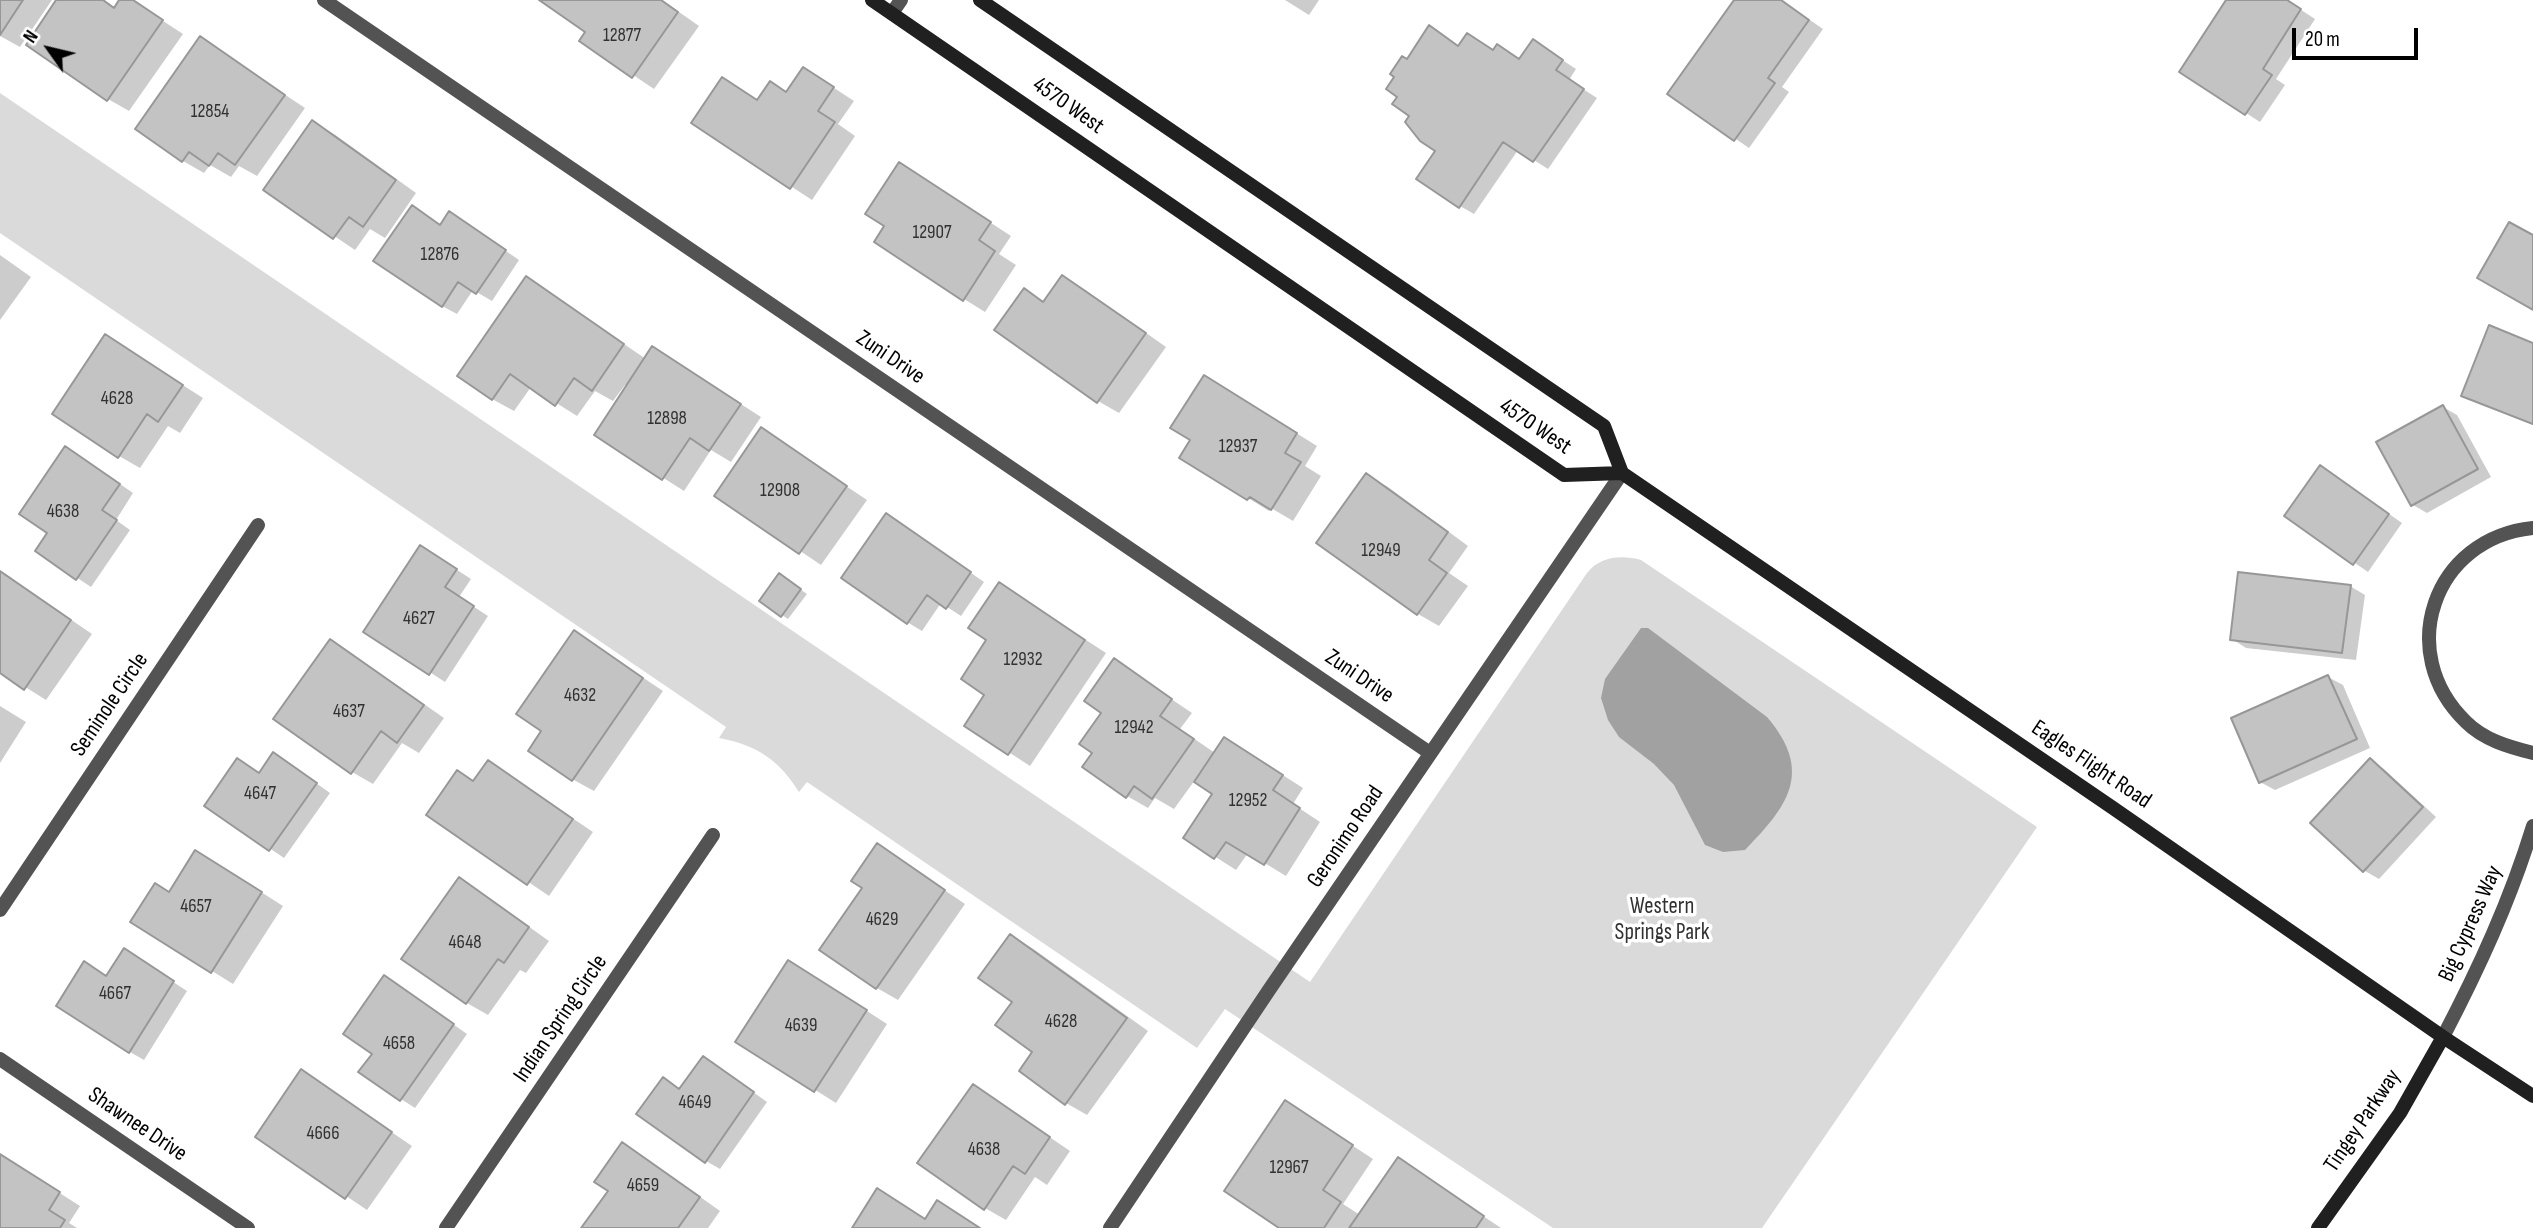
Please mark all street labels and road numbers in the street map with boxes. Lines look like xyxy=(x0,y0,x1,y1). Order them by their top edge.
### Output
street label: 4570 West xyxy=(1027,71,1109,141)
street label: Zuni Drive xyxy=(850,325,930,391)
street label: 4570 West xyxy=(1494,393,1576,461)
street label: Zuni Drive xyxy=(1319,644,1399,710)
street label: Seminole Circle xyxy=(65,648,155,762)
street label: Eagles Flight Road xyxy=(2026,715,2156,815)
street label: Geronimo Road xyxy=(1302,781,1390,893)
street label: Big Cypress Way xyxy=(2433,862,2509,986)
street label: Indian Spring Circle xyxy=(508,950,614,1088)
street label: Tingey Parkway xyxy=(2319,1064,2407,1178)
street label: Shawnee Drive xyxy=(82,1082,192,1168)

